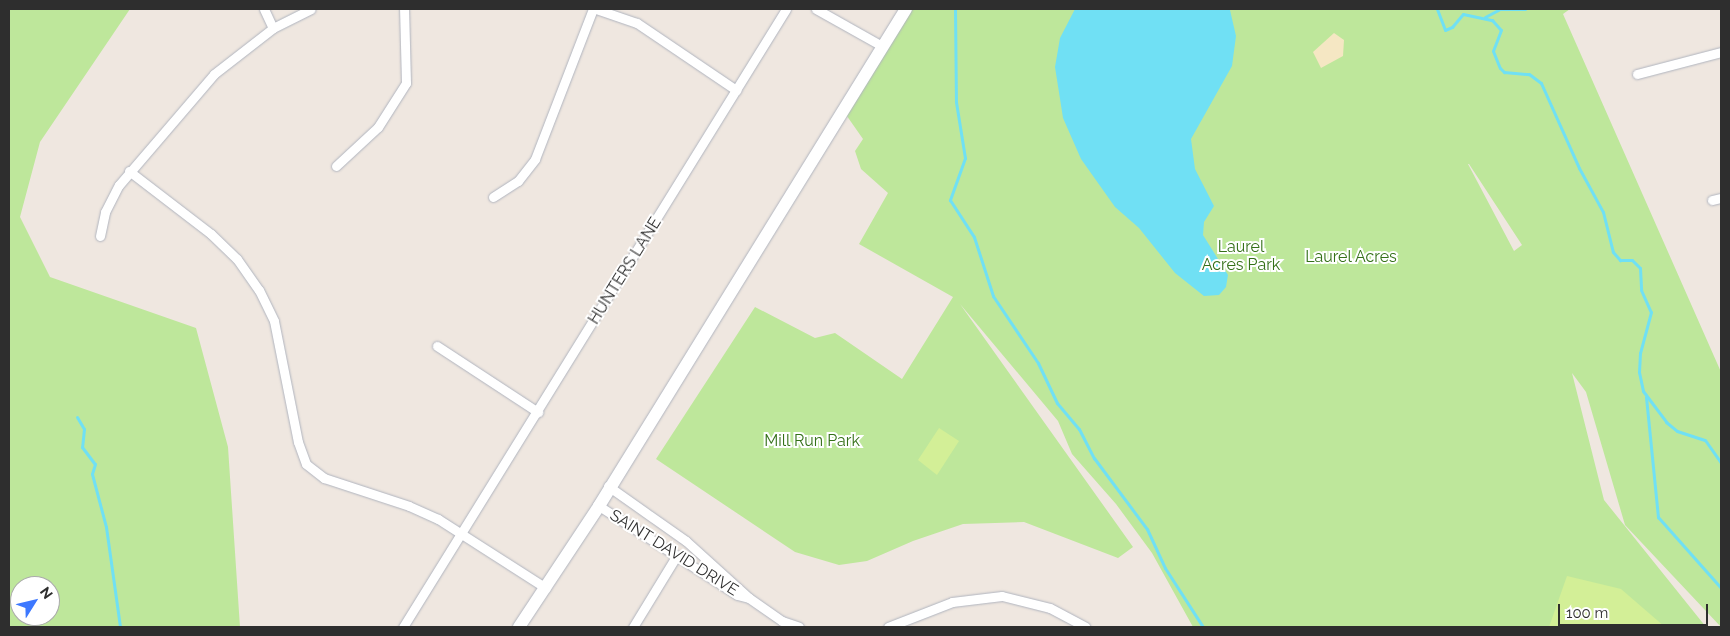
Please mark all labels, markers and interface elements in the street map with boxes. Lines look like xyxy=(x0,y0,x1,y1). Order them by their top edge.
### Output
street label: HUNTERS LANE xyxy=(584,214,666,328)
park label: Laurel Acres Park xyxy=(1202,237,1280,275)
park label: Laurel Acres xyxy=(1305,247,1397,267)
park label: Mill Run Park xyxy=(764,431,860,451)
street label: SAINT DAVID DRIVE xyxy=(606,506,742,600)
north arrow xyxy=(10,576,60,626)
text: N xyxy=(37,584,56,602)
scale bar xyxy=(1560,594,1710,626)
text: 100 m xyxy=(1566,604,1608,622)

